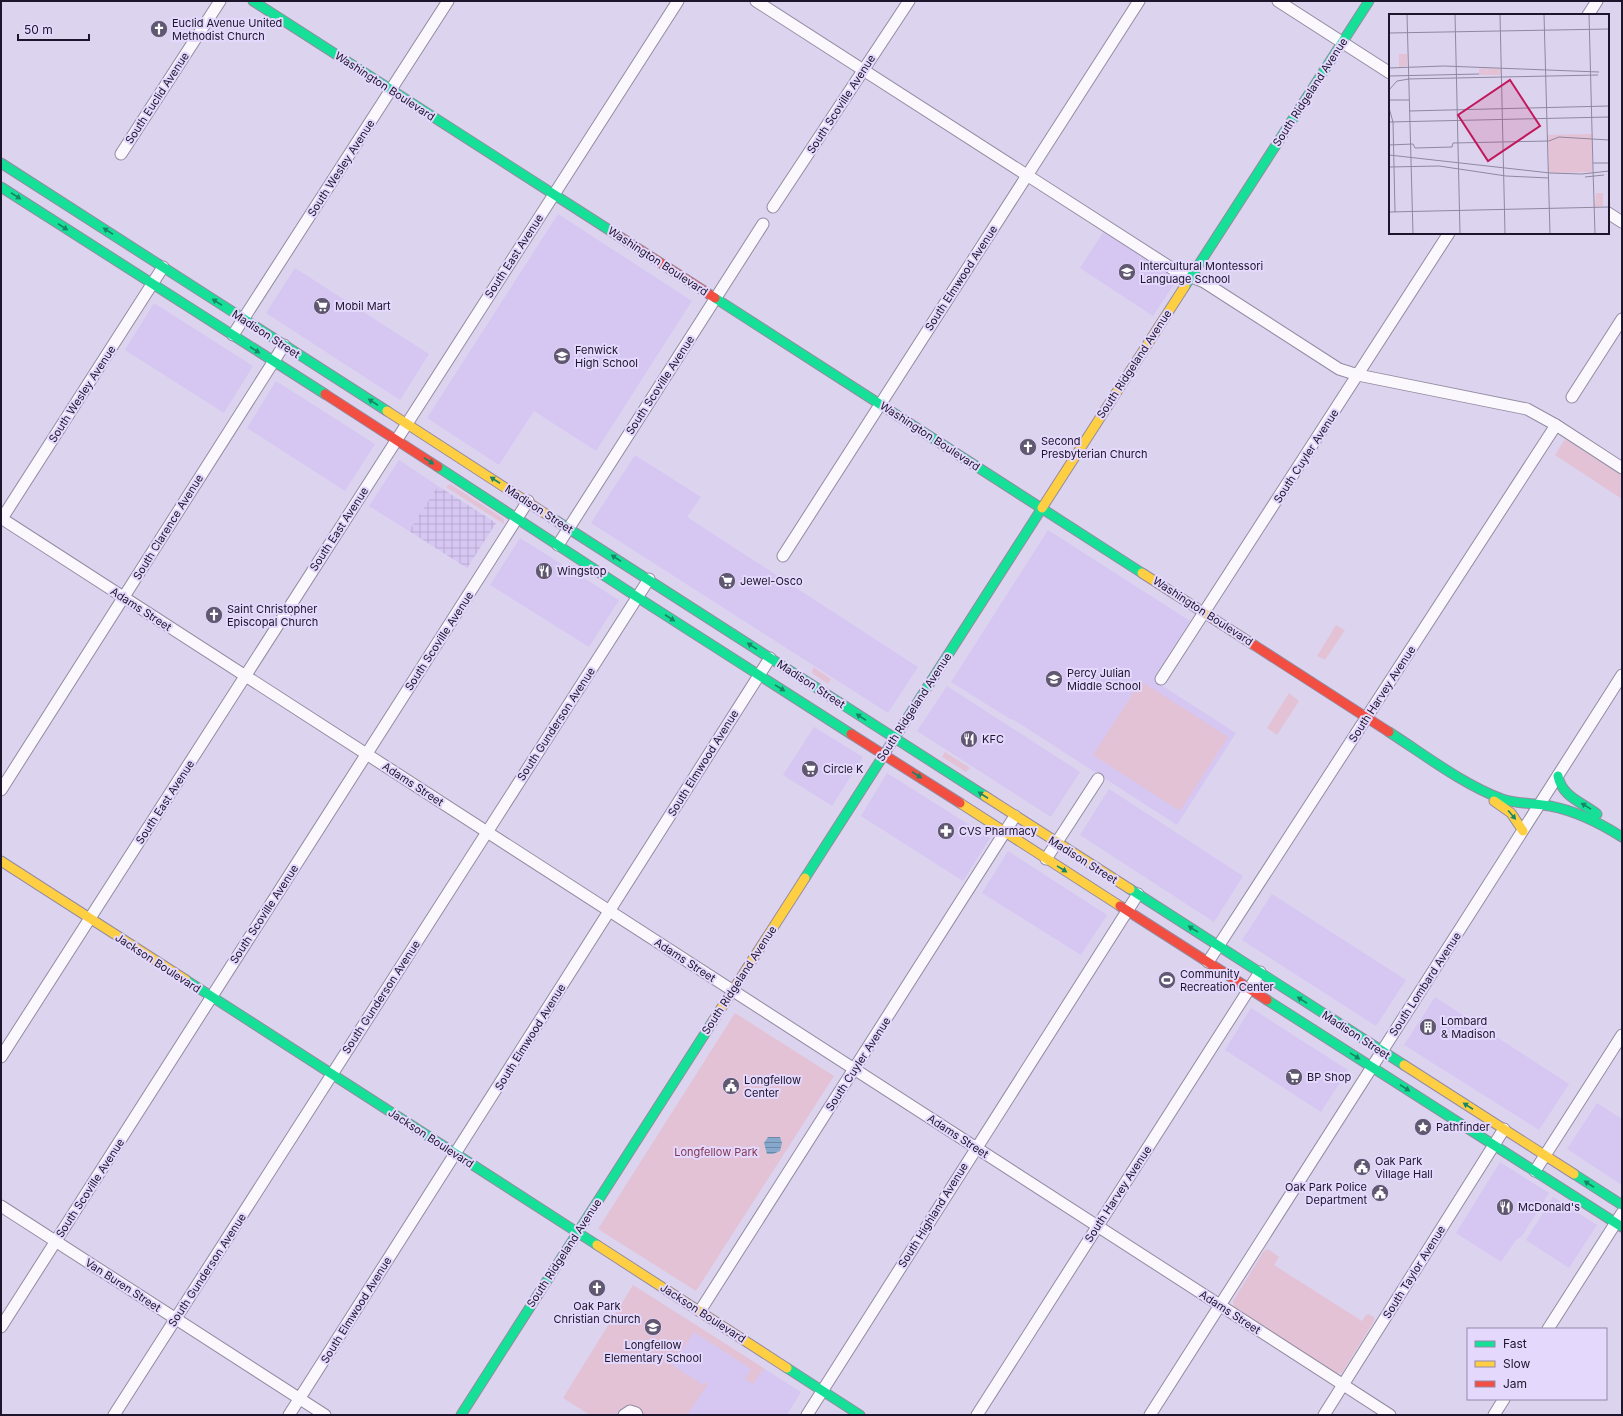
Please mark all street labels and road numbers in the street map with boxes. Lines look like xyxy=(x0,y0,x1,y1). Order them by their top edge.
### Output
street label: South Ridgeland Avenue xyxy=(1270,35,1350,149)
street label: Washington Boulevard xyxy=(332,48,438,124)
street label: South Euclid Avenue xyxy=(122,50,192,146)
street label: South Scoville Avenue xyxy=(804,52,878,156)
street label: South Wesley Avenue xyxy=(304,117,378,219)
street label: South East Avenue xyxy=(482,211,546,301)
street label: Washington Boulevard xyxy=(605,223,711,299)
street label: South Elmwood Avenue xyxy=(922,223,1000,333)
street label: Madison Street xyxy=(229,307,303,361)
street label: South Ridgeland Avenue xyxy=(1094,307,1174,421)
street label: South Scoville Avenue xyxy=(623,333,697,437)
street label: South Wesley Avenue xyxy=(45,343,119,445)
street label: Washington Boulevard xyxy=(877,398,983,474)
street label: South Cuyler Avenue xyxy=(1270,406,1342,506)
street label: South Clarence Avenue xyxy=(130,472,206,582)
street label: Madison Street xyxy=(502,482,576,536)
street label: South East Avenue xyxy=(307,484,371,574)
street label: Washington Boulevard xyxy=(1150,573,1256,649)
street label: Adams Street xyxy=(108,584,175,634)
street label: South Scoville Avenue xyxy=(402,589,476,693)
street label: South Harvey Avenue xyxy=(1346,643,1418,745)
street label: South Ridgeland Avenue xyxy=(874,650,954,764)
street label: Madison Street xyxy=(774,657,848,711)
street label: South Gunderson Avenue xyxy=(514,665,598,783)
street label: South Elmwood Avenue xyxy=(665,707,741,819)
street label: South East Avenue xyxy=(133,757,197,847)
street label: Adams Street xyxy=(380,759,447,809)
street label: Madison Street xyxy=(1046,833,1120,887)
street label: South Scoville Avenue xyxy=(227,862,301,966)
street label: South Ridgeland Avenue xyxy=(699,923,779,1037)
street label: South Lombard Avenue xyxy=(1386,929,1464,1039)
street label: Jackson Boulevard xyxy=(113,930,203,996)
street label: Adams Street xyxy=(652,935,719,985)
street label: South Gunderson Avenue xyxy=(339,938,423,1056)
street label: South Elmwood Avenue xyxy=(492,981,568,1093)
street label: Madison Street xyxy=(1319,1008,1393,1062)
street label: South Cuyler Avenue xyxy=(822,1014,894,1114)
street label: Jackson Boulevard xyxy=(386,1105,476,1171)
street label: Adams Street xyxy=(925,1111,992,1161)
street label: South Scoville Avenue xyxy=(53,1136,127,1240)
street label: South Harvey Avenue xyxy=(1082,1143,1154,1245)
street label: South Highland Avenue xyxy=(895,1160,971,1270)
street label: South Ridgeland Avenue xyxy=(524,1196,604,1310)
street label: South Gunderson Avenue xyxy=(165,1211,249,1329)
street label: South Taylor Avenue xyxy=(1380,1223,1448,1321)
street label: South Elmwood Avenue xyxy=(318,1254,394,1366)
street label: Van Buren Street xyxy=(82,1255,164,1315)
street label: Jackson Boulevard xyxy=(658,1280,748,1346)
street label: Adams Street xyxy=(1197,1287,1264,1337)

